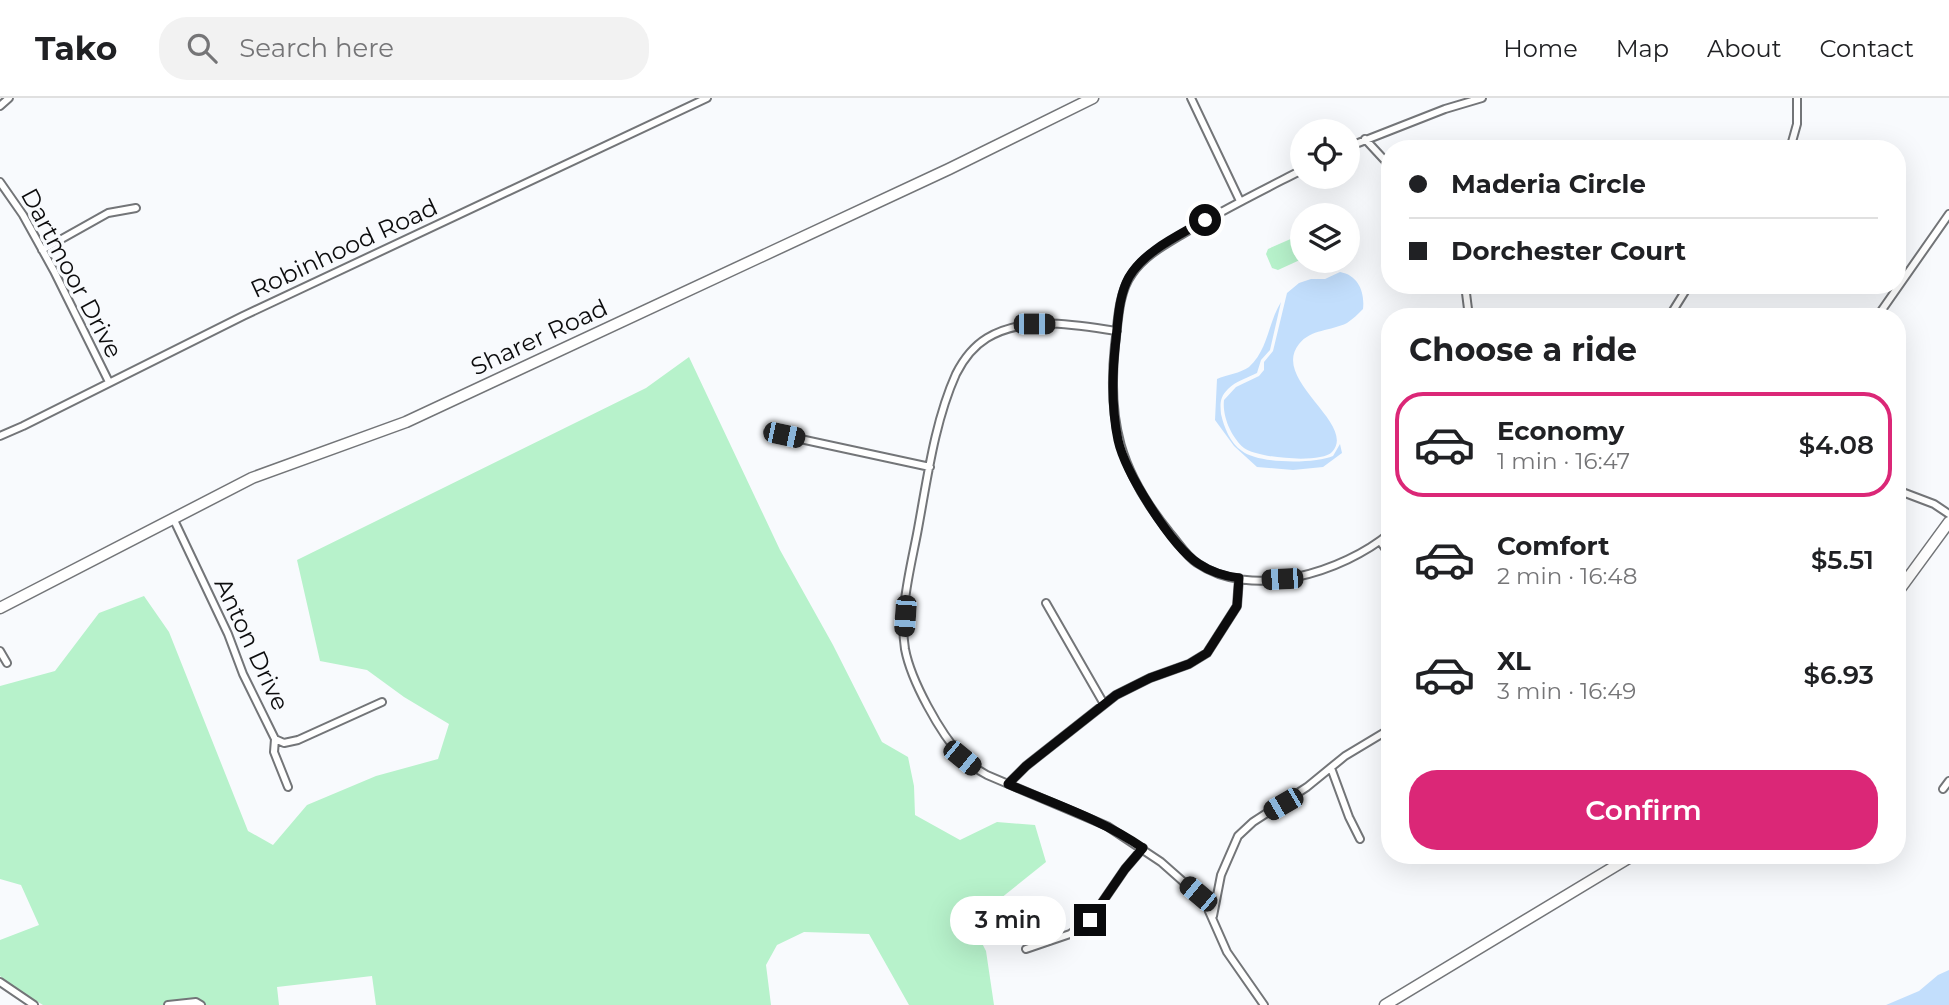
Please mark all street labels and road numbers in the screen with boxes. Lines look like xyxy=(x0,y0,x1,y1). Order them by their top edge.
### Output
street label: Dartmoor Drive xyxy=(15,183,129,363)
street label: Robinhood Road xyxy=(246,192,442,304)
street label: Sharer Road xyxy=(466,293,612,381)
street label: Anton Drive xyxy=(209,573,295,715)

